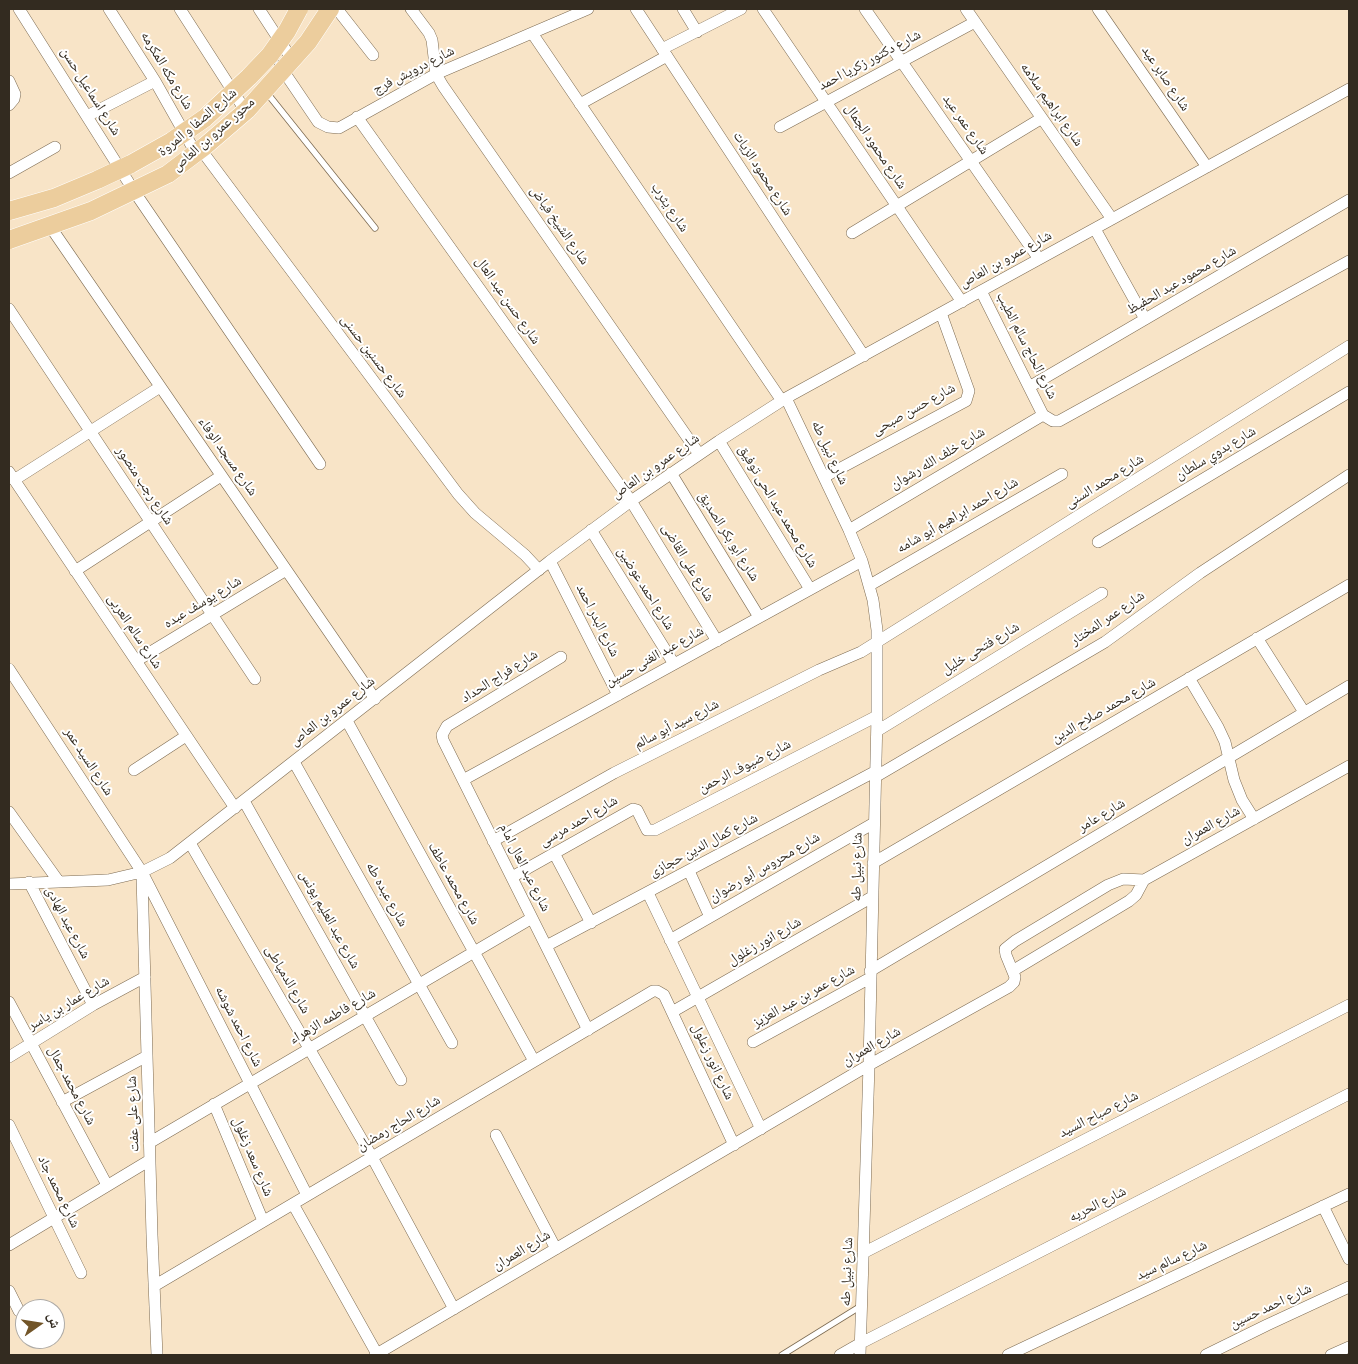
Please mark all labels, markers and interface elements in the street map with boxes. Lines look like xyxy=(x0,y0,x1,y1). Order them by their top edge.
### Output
street label: شارع دكتور زكريا احمد xyxy=(816,27,924,95)
street label: شارع مكه المكرمه xyxy=(136,29,196,113)
street label: شارع درويش فرج xyxy=(370,43,458,99)
street label: شارع صابر عيد xyxy=(1137,43,1193,115)
street label: شارع اسماعيل حسن xyxy=(56,45,124,139)
street label: شارع ابراهيم سلامه xyxy=(1016,60,1086,150)
street label: شارع الصفا و المروة xyxy=(155,85,241,161)
street label: شارع عمر عيد xyxy=(938,92,992,158)
street label: محور عمرو بن العاص xyxy=(169,94,259,176)
street label: شارع محمود الجمال xyxy=(840,101,910,193)
street label: شارع محمود الزيات xyxy=(728,129,796,219)
street label: شارع يثرب xyxy=(646,180,692,236)
street label: شارع الشيخ فياض xyxy=(526,184,592,268)
street label: شارع عمرو بن العاص xyxy=(957,228,1055,292)
street label: شارع محمود عبد الحفيظ xyxy=(1124,243,1240,319)
street label: شارع حسن عبد العال xyxy=(471,254,543,348)
street label: شارع الحاج سالم الطيب xyxy=(992,290,1060,402)
street label: شارع حسنين حسنى xyxy=(336,312,410,402)
street label: شارع حسن صبحى xyxy=(869,380,959,440)
street label: شارع مسجد الوفاء xyxy=(194,414,260,500)
street label: شارع نبيل طه xyxy=(807,418,851,488)
street label: شارع بدوي سلطان xyxy=(1173,423,1259,485)
street label: شارع خلف الله رشوان xyxy=(888,424,988,494)
street label: شارع عمرو بن العاص xyxy=(609,431,703,503)
street label: شارع رجب منصور xyxy=(112,443,176,529)
street label: شارع محمد عبد الحى توفيق xyxy=(734,443,820,571)
street label: شارع محمد السنى xyxy=(1063,451,1147,513)
street label: شارع احمد ابراهيم أبو شامه xyxy=(894,474,1022,558)
street label: شارع أبو بكر الصديق xyxy=(694,489,762,585)
street label: شارع على القاضى xyxy=(657,521,717,605)
street label: شارع احمد عوضين xyxy=(613,544,677,634)
street label: شارع يوسف عبده xyxy=(161,573,245,633)
street label: شارع البدر احمد xyxy=(572,582,622,660)
street label: شارع عمر المختار xyxy=(1068,588,1148,650)
street label: شارع سالم العربى xyxy=(103,591,165,673)
street label: شارع فتحى خليل xyxy=(939,619,1023,679)
street label: شارع عبد الغنى حسين xyxy=(603,623,707,691)
street label: شارع فراج الحداد xyxy=(459,647,541,707)
street label: شارع عمرو بن العاص xyxy=(287,674,379,750)
street label: شارع محمد صلاح الدين xyxy=(1049,674,1159,748)
street label: شارع سيد أبو سالم xyxy=(632,696,722,754)
street label: شارع السيد عمر xyxy=(60,725,116,799)
street label: شارع ضيوف الرحمن xyxy=(696,736,794,798)
street label: شارع احمد مرسى xyxy=(537,793,621,851)
street label: شارع عامر xyxy=(1075,795,1129,837)
street label: شارع العمران xyxy=(1179,803,1243,849)
street label: شارع كمال الدين حجازى xyxy=(647,810,761,882)
street label: شارع عبد العال امام xyxy=(495,821,553,915)
street label: شارع محروس أبو رضوان xyxy=(707,829,823,907)
street label: شارع نبيل طه xyxy=(849,832,867,902)
street label: شارع محمد عاطف xyxy=(423,840,483,928)
street label: شارع عبده طه xyxy=(361,860,411,930)
street label: شارع عبد العليم يونس xyxy=(295,868,363,972)
street label: شارع عبد الهادى xyxy=(41,884,93,962)
street label: شارع انور زغلول xyxy=(725,914,805,970)
street label: شارع الدمياطى xyxy=(261,943,313,1017)
street label: شارع عمر بن عبد العزيز xyxy=(750,962,858,1032)
street label: شارع عمار بن ياسر xyxy=(25,973,113,1035)
street label: شارع احمد شوشه xyxy=(211,984,265,1070)
street label: شارع فاطمه الزهراء xyxy=(287,985,379,1049)
street label: شارع انور زعلول xyxy=(687,1021,737,1103)
street label: شارع العمران xyxy=(840,1024,904,1070)
street label: شارع محمد جمال xyxy=(43,1044,99,1128)
street label: شارع على عفت xyxy=(124,1076,144,1152)
street label: شارع صباح السيد xyxy=(1056,1088,1142,1142)
street label: شارع الحاج رمضان xyxy=(354,1092,444,1156)
street label: شارع سعد زغلول xyxy=(228,1115,276,1199)
street label: شارع محمد جاد xyxy=(33,1153,83,1231)
street label: شارع الحريه xyxy=(1067,1183,1129,1227)
street label: شارع العمران xyxy=(490,1227,554,1275)
street label: شارع نبيل طه xyxy=(838,1237,858,1307)
street label: شارع سالم سيد xyxy=(1134,1237,1210,1285)
street label: شارع احمد حسين xyxy=(1227,1281,1315,1333)
north arrow xyxy=(15,1299,65,1349)
text: ش xyxy=(42,1311,65,1330)

